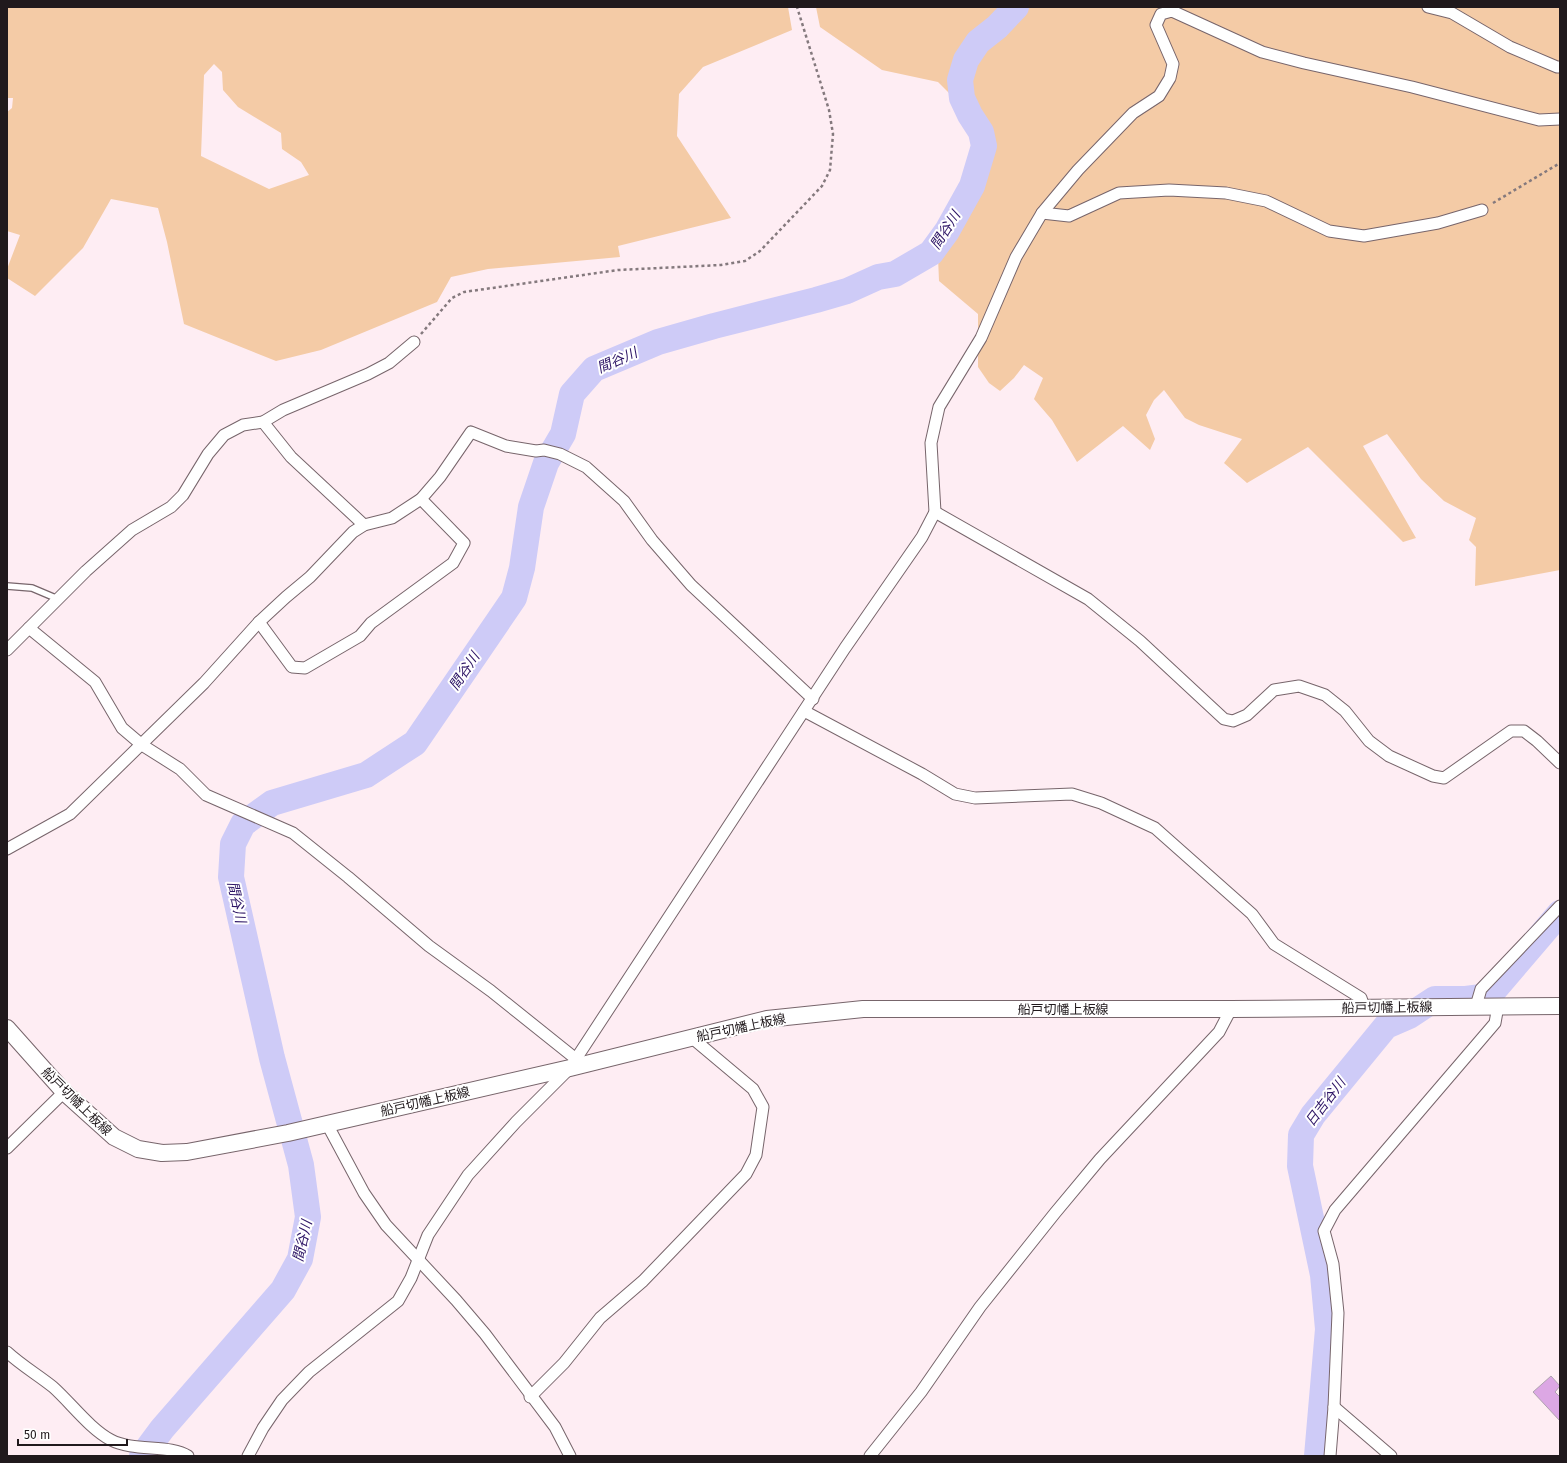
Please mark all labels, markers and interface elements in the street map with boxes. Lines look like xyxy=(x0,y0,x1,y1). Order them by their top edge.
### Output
water label: 間谷川 xyxy=(927,206,965,253)
water label: 間谷川 xyxy=(595,343,642,377)
water label: 間谷川 xyxy=(446,647,484,693)
water label: 間谷川 xyxy=(224,880,250,926)
street label: 船戸切幡上板線 xyxy=(1341,999,1433,1016)
street label: 船戸切幡上板線 xyxy=(1017,1002,1109,1017)
street label: 船戸切幡上板線 xyxy=(695,1011,787,1044)
street label: 船戸切幡上板線 xyxy=(39,1064,115,1138)
water label: 日吉谷川 xyxy=(1302,1073,1350,1130)
street label: 船戸切幡上板線 xyxy=(379,1084,471,1119)
water label: 間谷川 xyxy=(289,1217,316,1263)
scale bar xyxy=(18,1421,127,1447)
text: 50 m xyxy=(24,1428,50,1442)

